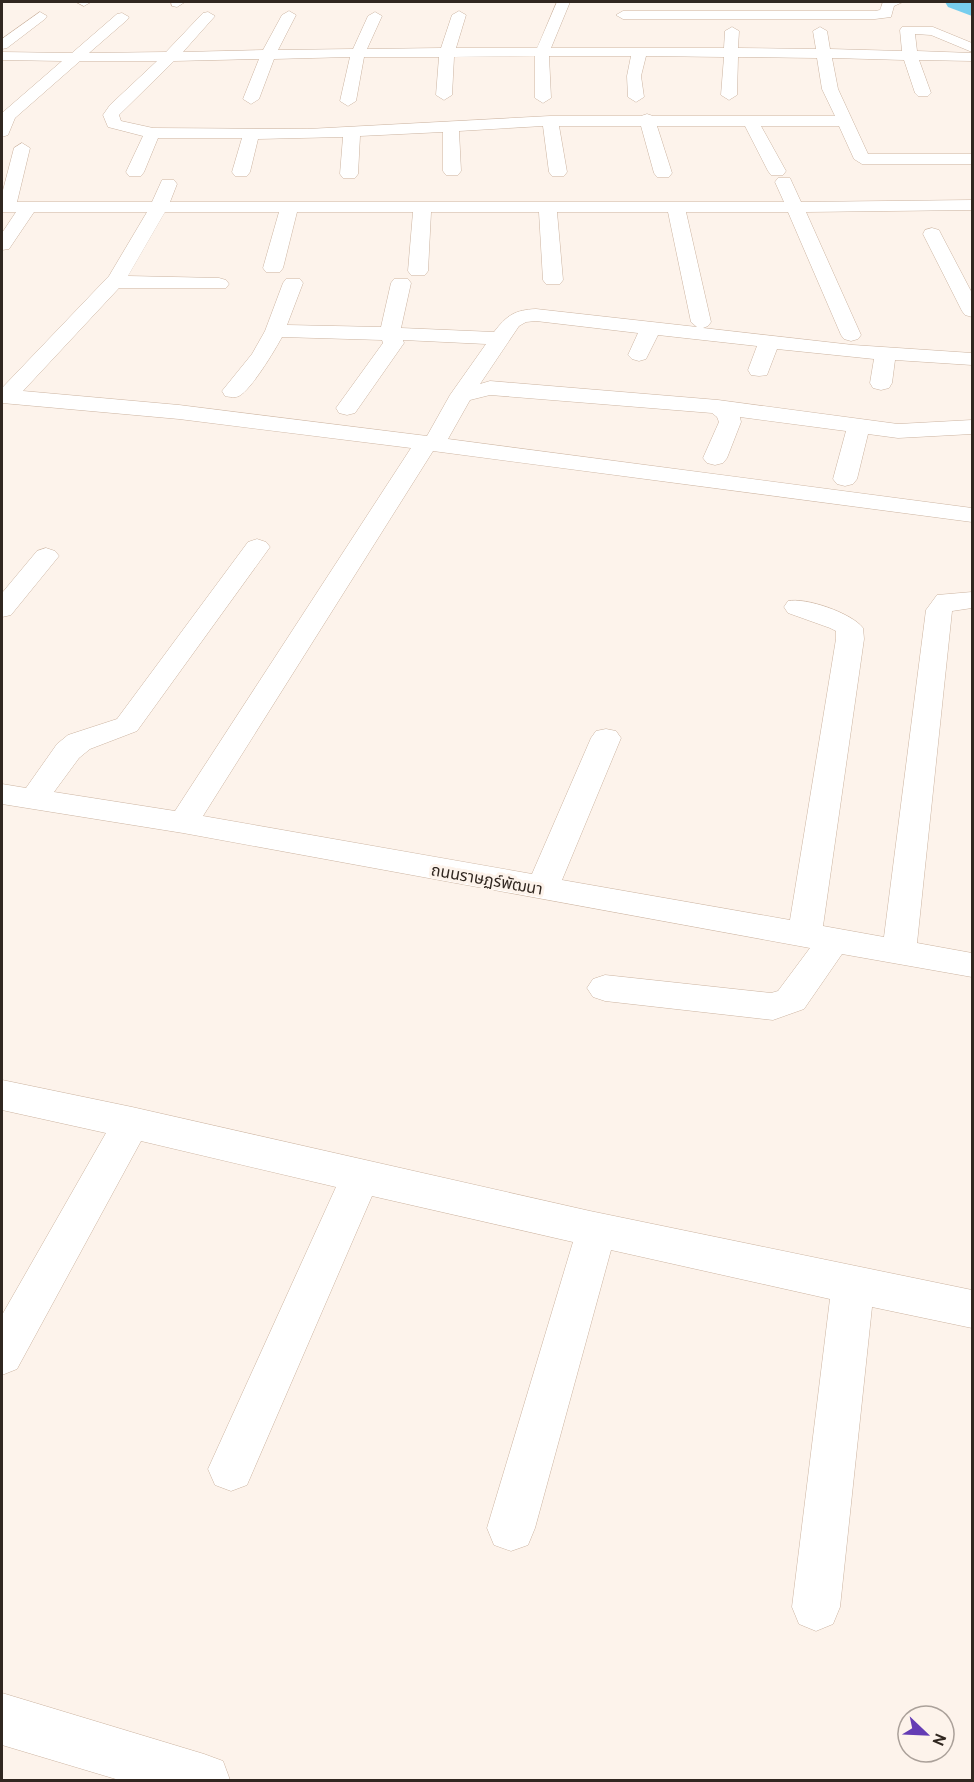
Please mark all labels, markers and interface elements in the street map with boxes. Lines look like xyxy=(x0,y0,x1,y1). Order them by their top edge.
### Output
street label: ถนนราษฏร์พัฒนา xyxy=(429,861,544,901)
north arrow xyxy=(896,1704,956,1764)
text: N xyxy=(927,1730,949,1748)

